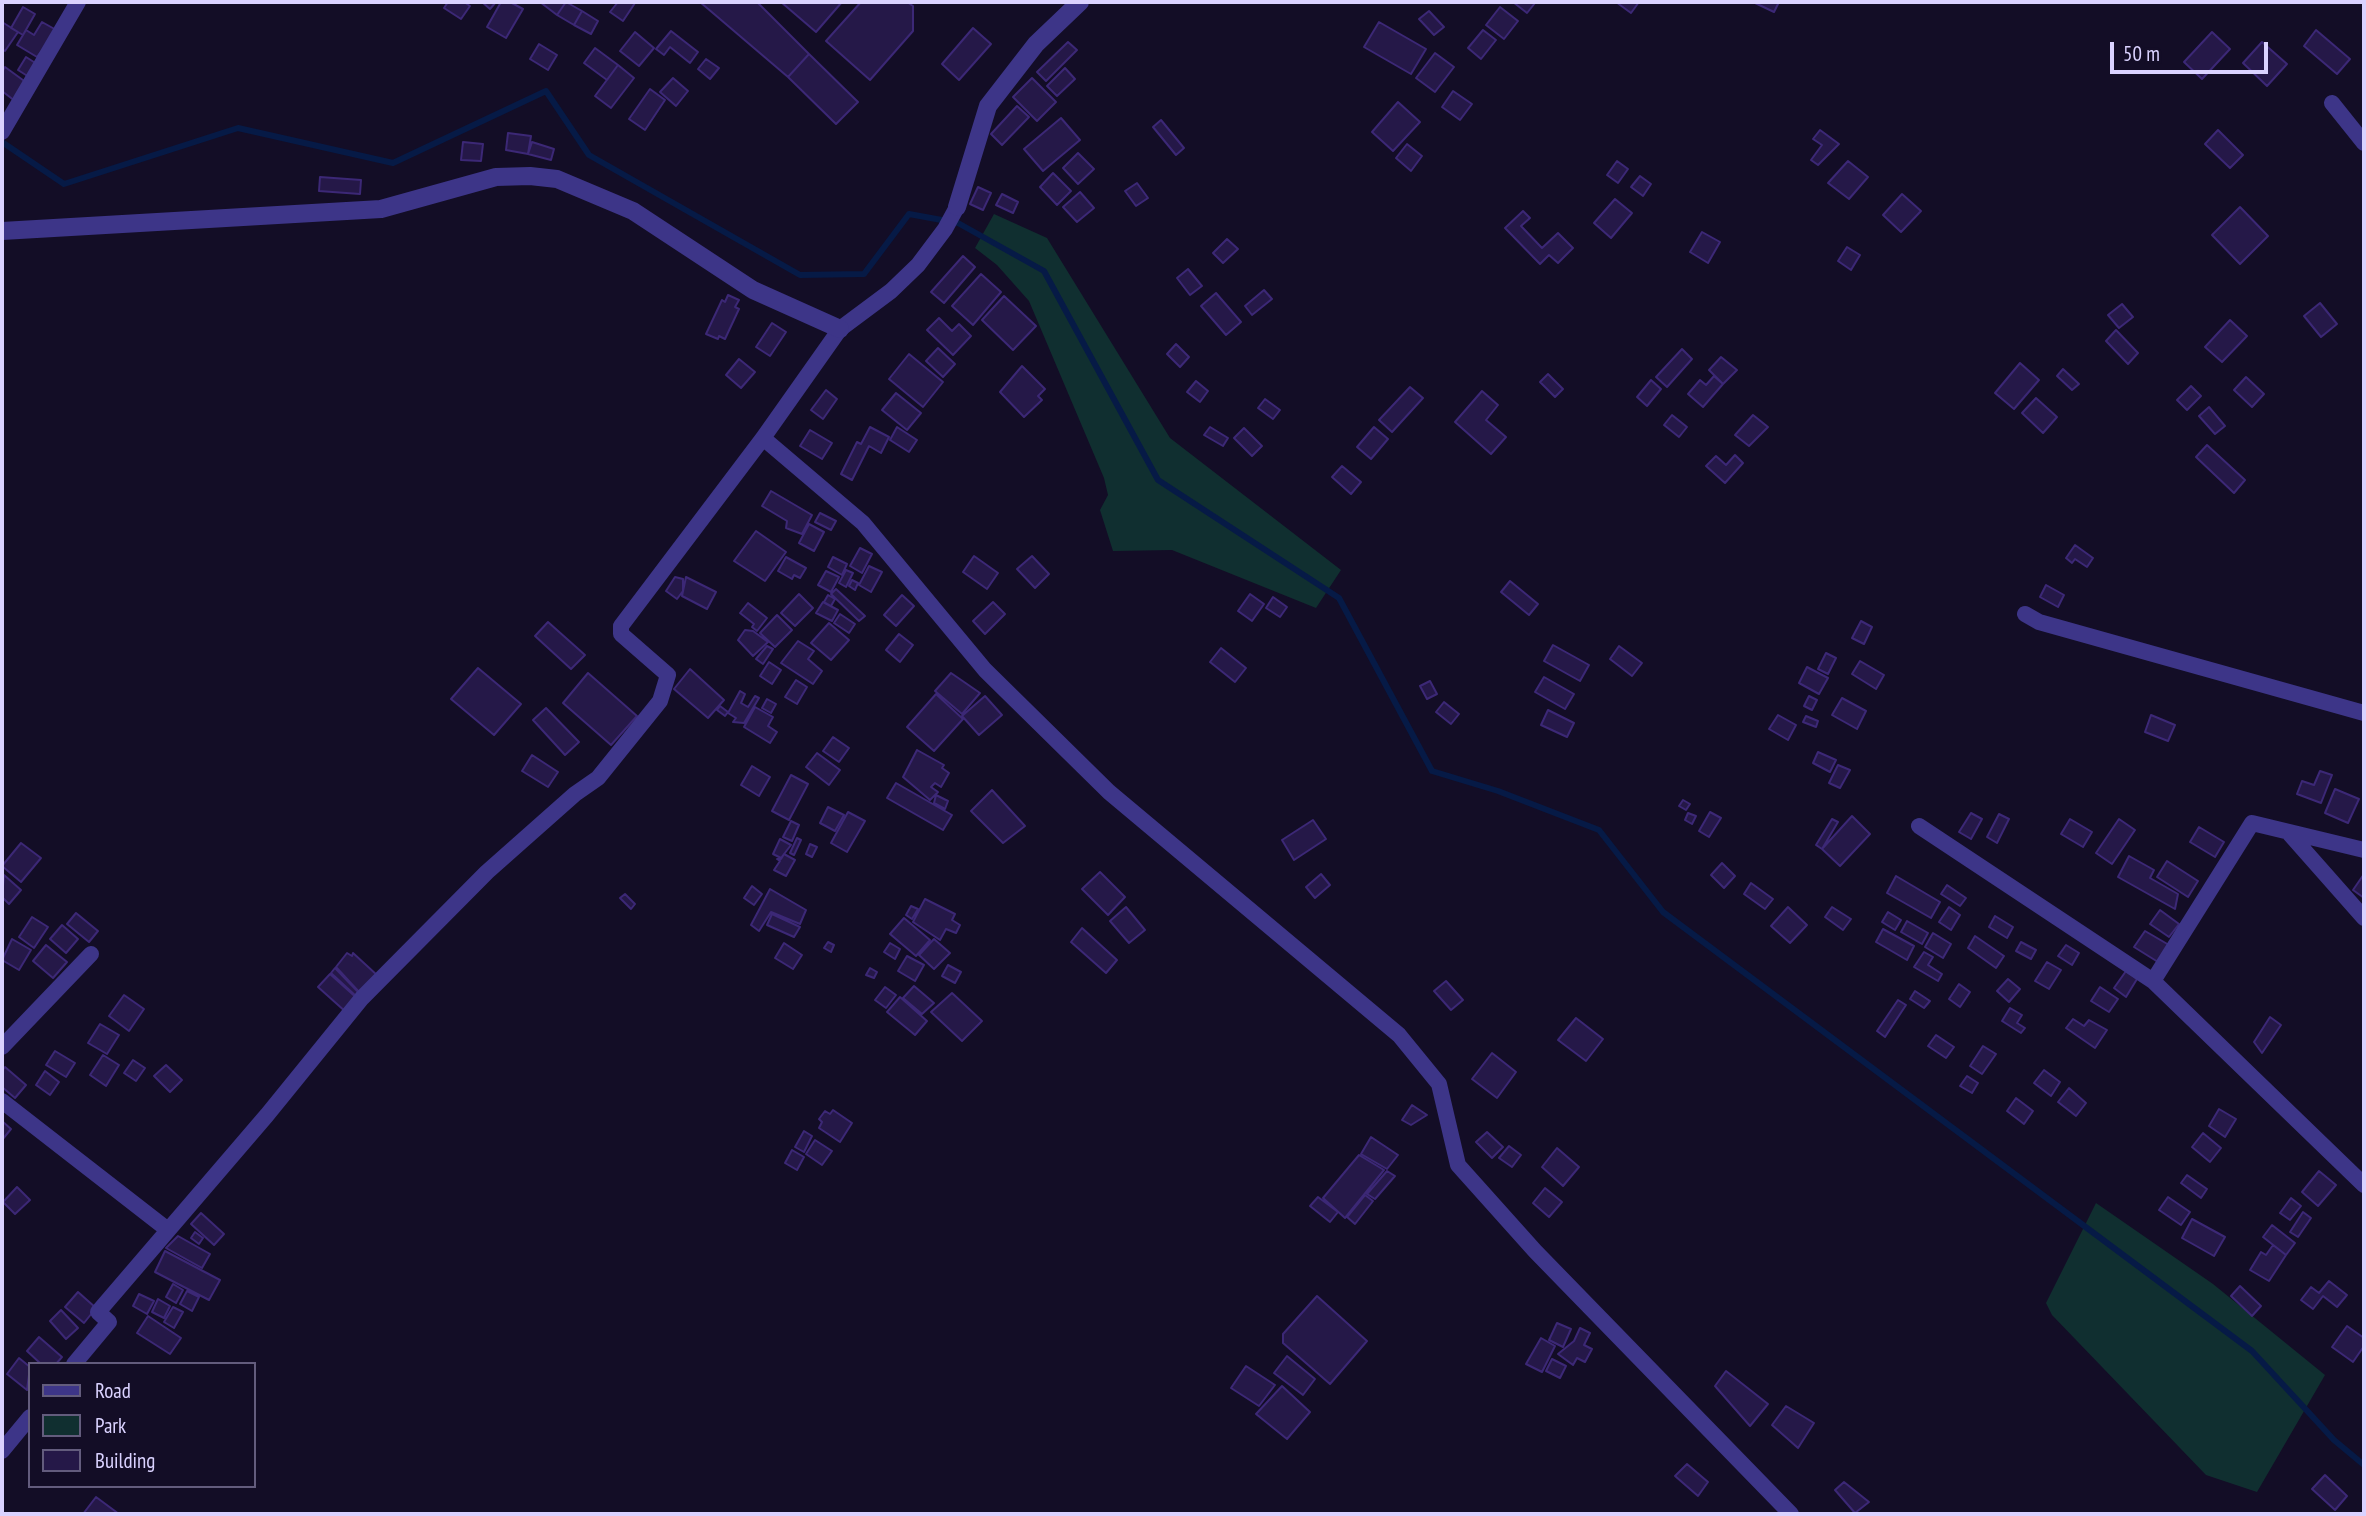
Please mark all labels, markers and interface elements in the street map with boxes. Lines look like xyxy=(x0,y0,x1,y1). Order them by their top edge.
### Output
scale bar xyxy=(2114,28,2272,72)
text: 50 m xyxy=(2123,40,2160,67)
legend xyxy=(28,1362,256,1488)
text: Road xyxy=(95,1377,131,1404)
text: Park xyxy=(95,1412,126,1439)
text: Building xyxy=(95,1447,155,1474)

